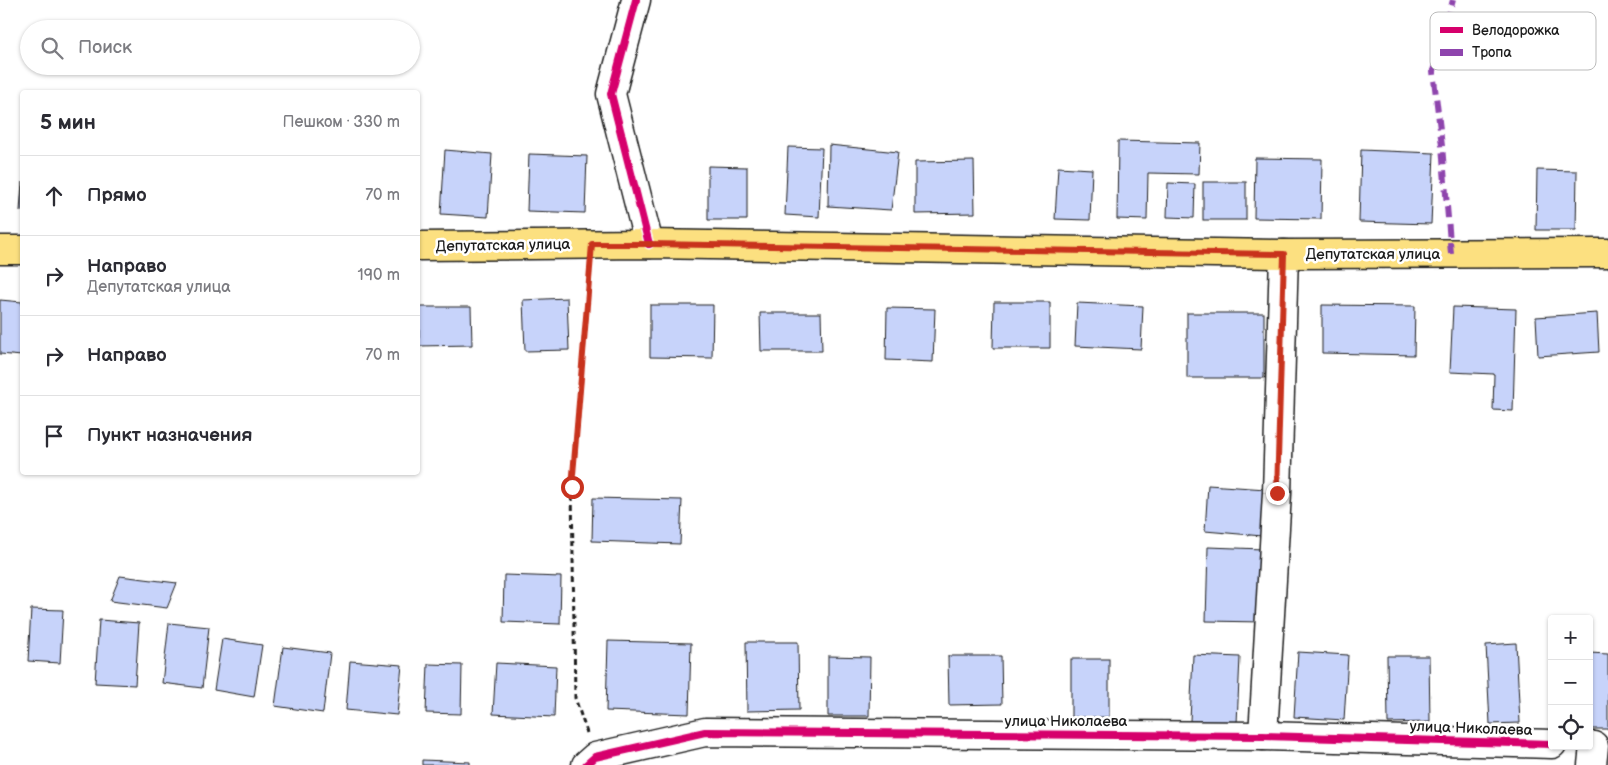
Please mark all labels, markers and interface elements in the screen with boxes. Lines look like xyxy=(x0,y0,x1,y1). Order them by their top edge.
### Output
legend xyxy=(1430,12,1596,70)
search box xyxy=(20,20,420,75)
text: Велодорожка xyxy=(1472,22,1560,39)
icon: search xyxy=(38,34,66,62)
text: Поиск xyxy=(78,36,132,59)
text: Тропа xyxy=(1472,44,1512,61)
text: 5 мин xyxy=(40,110,96,135)
text: Пешком · 330 m xyxy=(283,113,400,132)
icon: ahead xyxy=(40,182,68,210)
text: Прямо xyxy=(87,184,147,207)
text: 70 m xyxy=(365,186,400,205)
street label: Депутатская улица xyxy=(436,235,571,256)
street label: Депутатская улица xyxy=(1306,245,1440,264)
text: Направо xyxy=(87,255,167,278)
icon: right xyxy=(40,262,68,290)
text: 190 m xyxy=(358,266,400,285)
text: Депутатская улица xyxy=(87,278,231,297)
icon: right xyxy=(40,342,68,370)
text: Направо xyxy=(87,344,167,367)
text: 70 m xyxy=(365,346,400,365)
icon: arrive xyxy=(40,422,68,450)
text: Пункт назначения xyxy=(87,424,252,447)
route start xyxy=(561,476,584,499)
route end xyxy=(1266,482,1289,505)
map controls xyxy=(1548,615,1593,750)
button: + xyxy=(1548,615,1593,660)
button: − xyxy=(1548,660,1593,705)
button: locate xyxy=(1548,705,1593,750)
street label: улица Николаева xyxy=(1005,712,1128,731)
street label: улица Николаева xyxy=(1409,717,1533,740)

